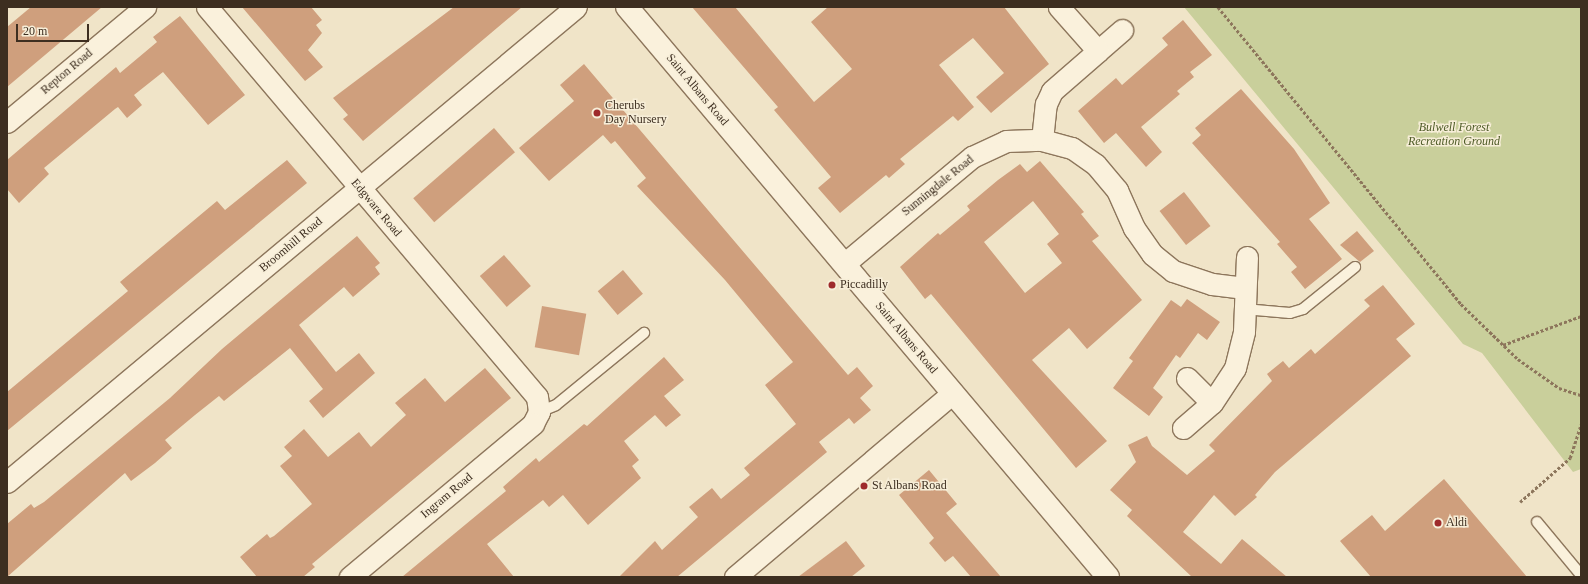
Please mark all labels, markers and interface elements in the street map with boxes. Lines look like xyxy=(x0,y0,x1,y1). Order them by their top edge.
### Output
scale bar xyxy=(18,16,91,42)
text: 20 m xyxy=(23,24,47,38)
street label: Repton Road xyxy=(38,46,96,98)
street label: Saint Albans Road xyxy=(663,51,731,129)
place label: Cherubs Day Nursery xyxy=(605,99,667,127)
marker: Cherubs Day Nursery xyxy=(592,108,602,118)
park label: Bulwell Forest Recreation Ground xyxy=(1408,121,1500,149)
street label: Sunningdale Road xyxy=(899,153,977,219)
street label: Edgware Road xyxy=(348,176,404,240)
street label: Broomhill Road xyxy=(257,215,325,275)
place label: Piccadilly xyxy=(840,278,888,292)
marker: Piccadilly xyxy=(827,280,837,290)
street label: Saint Albans Road xyxy=(872,299,940,377)
street label: Ingram Road xyxy=(418,470,476,522)
place label: St Albans Road xyxy=(872,479,947,493)
marker: St Albans Road xyxy=(859,481,869,491)
place label: Aldi xyxy=(1446,516,1467,530)
marker: Aldi xyxy=(1433,518,1443,528)

